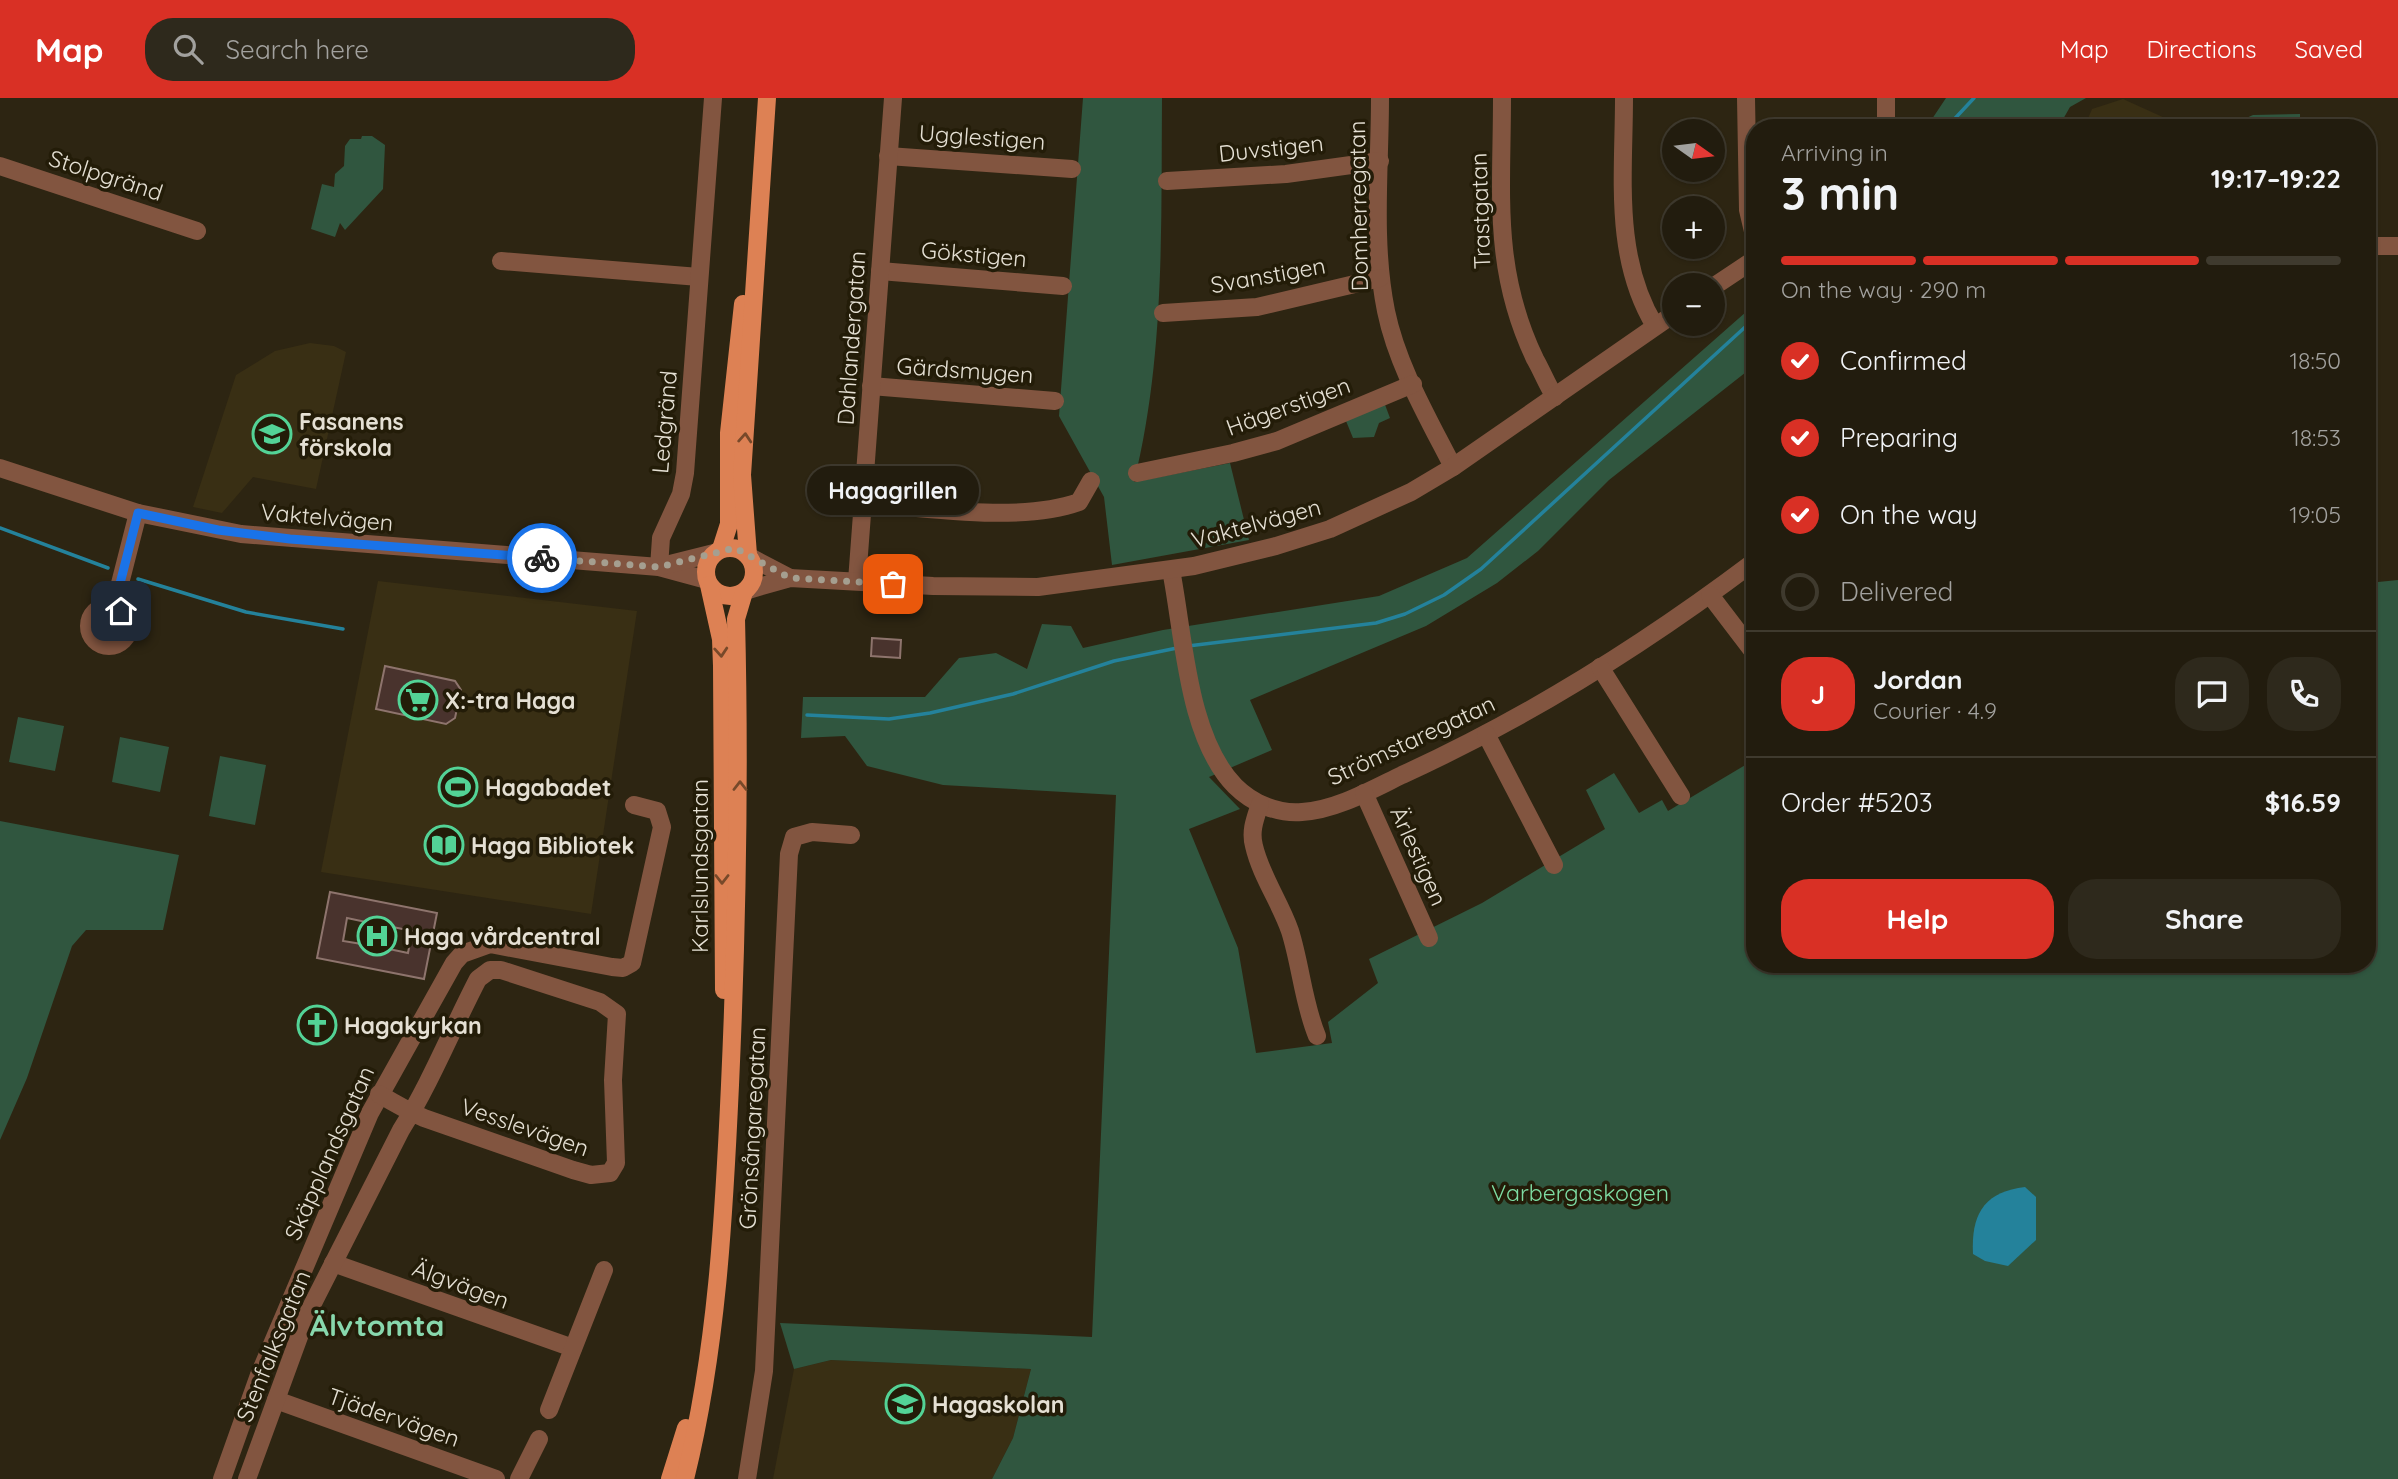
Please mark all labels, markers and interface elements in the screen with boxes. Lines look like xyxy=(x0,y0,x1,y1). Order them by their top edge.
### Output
search box xyxy=(145,18,635,81)
text: Map xyxy=(35,29,103,70)
icon: search xyxy=(169,30,207,68)
text: Search here xyxy=(225,33,369,66)
text: Map xyxy=(2060,34,2109,64)
text: Directions xyxy=(2147,34,2257,64)
text: Saved xyxy=(2295,34,2363,64)
street label: Ugglestigen xyxy=(918,118,1046,156)
north arrow xyxy=(1662,119,1726,182)
map controls xyxy=(1662,119,1725,336)
street label: Domherregatan xyxy=(1342,120,1374,292)
street label: Duvstigen xyxy=(1217,128,1325,168)
text: Arriving in xyxy=(1781,138,1888,167)
street label: Stolpgränd xyxy=(45,143,167,207)
street label: Trastgatan xyxy=(1463,152,1497,270)
text: 19:17–19:22 xyxy=(2211,162,2341,195)
text: 3 min xyxy=(1781,164,1899,222)
button: + xyxy=(1662,196,1725,259)
street label: Gökstigen xyxy=(920,235,1028,273)
street label: Dahlandergatan xyxy=(830,250,872,426)
street label: Svanstigen xyxy=(1208,251,1328,299)
button: − xyxy=(1662,273,1725,336)
text: On the way · 290 m xyxy=(1781,275,1986,304)
icon: check xyxy=(1781,342,1819,380)
text: Confirmed xyxy=(1840,344,1967,377)
text: 18:50 xyxy=(2290,346,2341,375)
street label: Gärdsmygen xyxy=(896,351,1034,389)
street label: Ledgränd xyxy=(645,369,683,475)
street label: Hägerstigen xyxy=(1222,370,1354,442)
place label: Fasanens förskola xyxy=(299,407,404,462)
school or university icon: Fasanens förskola xyxy=(251,413,293,455)
icon: check xyxy=(1781,419,1819,457)
text: Preparing xyxy=(1840,421,1958,454)
text: 18:53 xyxy=(2291,423,2341,452)
one-way arrow xyxy=(737,432,752,443)
callout: Hagagrillen xyxy=(807,465,979,514)
text: Hagagrillen xyxy=(828,476,958,505)
street label: Vaktelvägen xyxy=(1188,492,1324,554)
icon: check xyxy=(1781,496,1819,534)
street label: Vaktelvägen xyxy=(260,497,394,537)
text: On the way xyxy=(1840,498,1978,531)
text: 19:05 xyxy=(2289,500,2341,529)
courier xyxy=(507,523,577,593)
icon: bike xyxy=(523,539,561,577)
pin xyxy=(863,554,923,614)
icon: bag xyxy=(874,565,912,603)
text: Delivered xyxy=(1840,575,1953,608)
pin xyxy=(91,581,151,641)
icon: home xyxy=(102,592,140,630)
one-way arrow xyxy=(714,647,729,658)
button: chat xyxy=(2175,657,2249,731)
button: phone xyxy=(2267,657,2341,731)
text: Jordan xyxy=(1873,663,1962,696)
text: J xyxy=(1811,678,1825,711)
supermarket icon: X:-tra Haga xyxy=(397,679,439,721)
place label: X:-tra Haga xyxy=(445,686,575,715)
street label: Strömstaregatan xyxy=(1323,689,1499,791)
text: Courier · 4.9 xyxy=(1873,696,1997,725)
sports icon: Hagabadet xyxy=(437,766,479,808)
place label: Hagabadet xyxy=(485,773,611,802)
street label: Karlslundsgatan xyxy=(685,779,714,953)
one-way arrow xyxy=(732,781,748,791)
text: Order #5203 xyxy=(1781,786,1933,819)
text: $16.59 xyxy=(2265,786,2341,819)
street label: Ärlestigen xyxy=(1384,802,1454,910)
library icon: Haga Bibliotek xyxy=(423,824,465,866)
place label: Haga Bibliotek xyxy=(471,831,634,860)
one-way arrow xyxy=(714,875,730,885)
button: Help xyxy=(1781,879,2054,959)
button: Share xyxy=(2068,879,2341,959)
hospital icon: Haga vårdcentral xyxy=(356,915,398,957)
place label: Haga vårdcentral xyxy=(404,922,601,951)
church icon: Hagakyrkan xyxy=(296,1004,338,1046)
place label: Hagakyrkan xyxy=(344,1011,482,1040)
street label: Grönsångaregatan xyxy=(732,1026,772,1230)
street label: Skäpplandsgatan xyxy=(278,1062,380,1244)
street label: Vesslevägen xyxy=(457,1092,593,1162)
park label: Varbergaskogen xyxy=(1491,1178,1669,1207)
street label: Älgvägen xyxy=(409,1253,513,1315)
street label: Stenfalksgatan xyxy=(229,1266,317,1426)
district label: Älvtomta xyxy=(310,1306,444,1344)
street label: Tjädervägen xyxy=(324,1381,464,1453)
school or university icon: Hagaskolan xyxy=(884,1383,926,1425)
place label: Hagaskolan xyxy=(932,1390,1064,1419)

